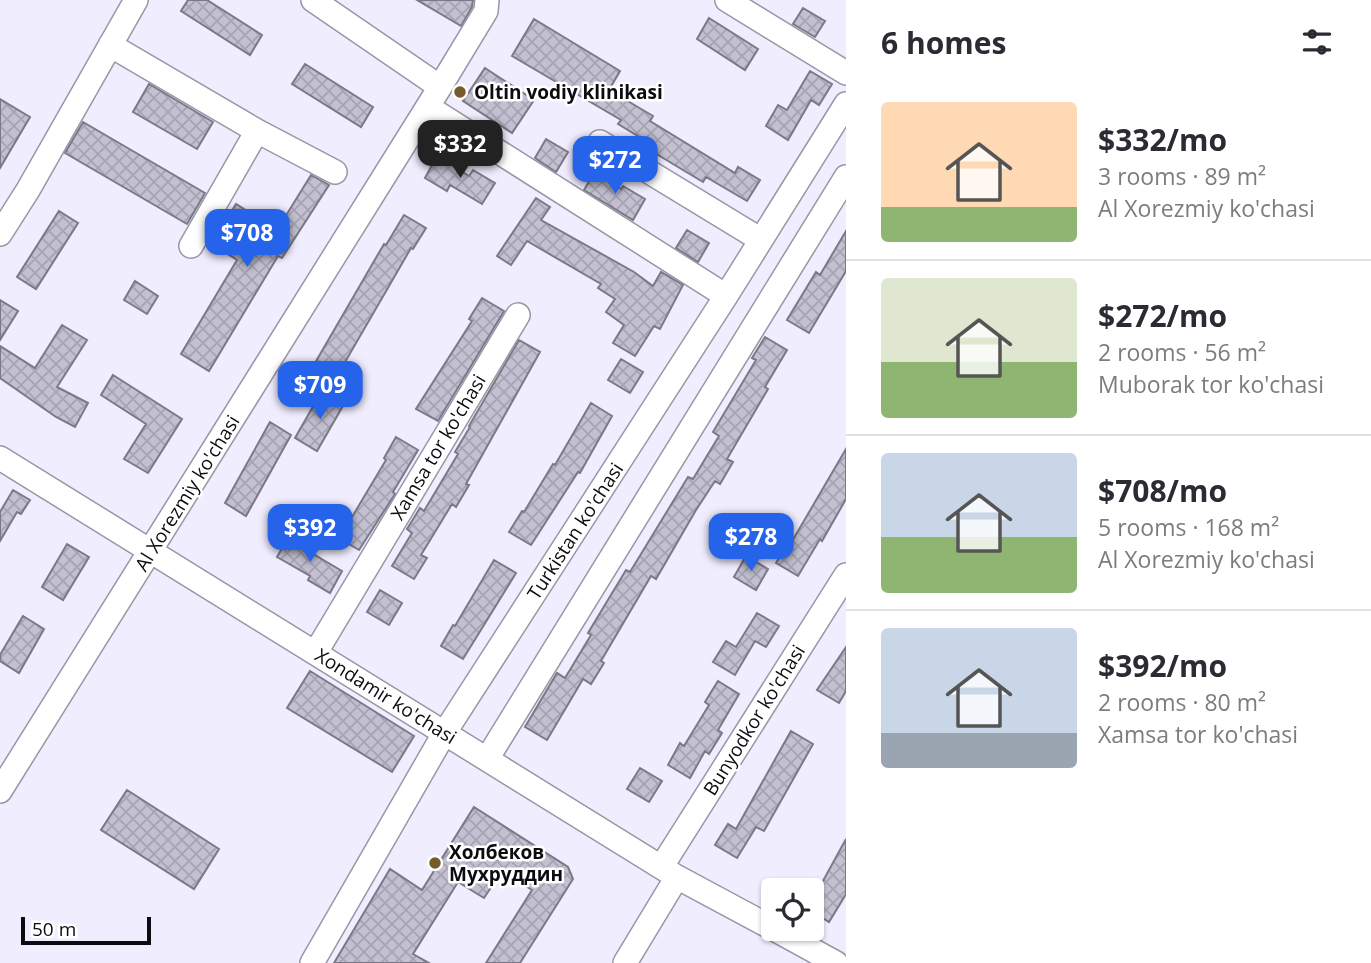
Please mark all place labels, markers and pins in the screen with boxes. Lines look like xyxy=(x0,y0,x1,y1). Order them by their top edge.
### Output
place label: Oltin vodiy klinikasi xyxy=(474,79,663,105)
marker: Oltin vodiy klinikasi xyxy=(452,84,468,100)
pin: $332 xyxy=(419,120,501,180)
pin: $272 xyxy=(574,136,656,196)
pin: $708 xyxy=(206,210,288,269)
pin: $709 xyxy=(279,362,361,421)
pin: $392 xyxy=(269,504,351,564)
pin: $278 xyxy=(710,514,792,573)
place label: Холбеков Мухруддин xyxy=(449,839,563,887)
marker: Холбеков Мухруддин xyxy=(427,855,443,871)

